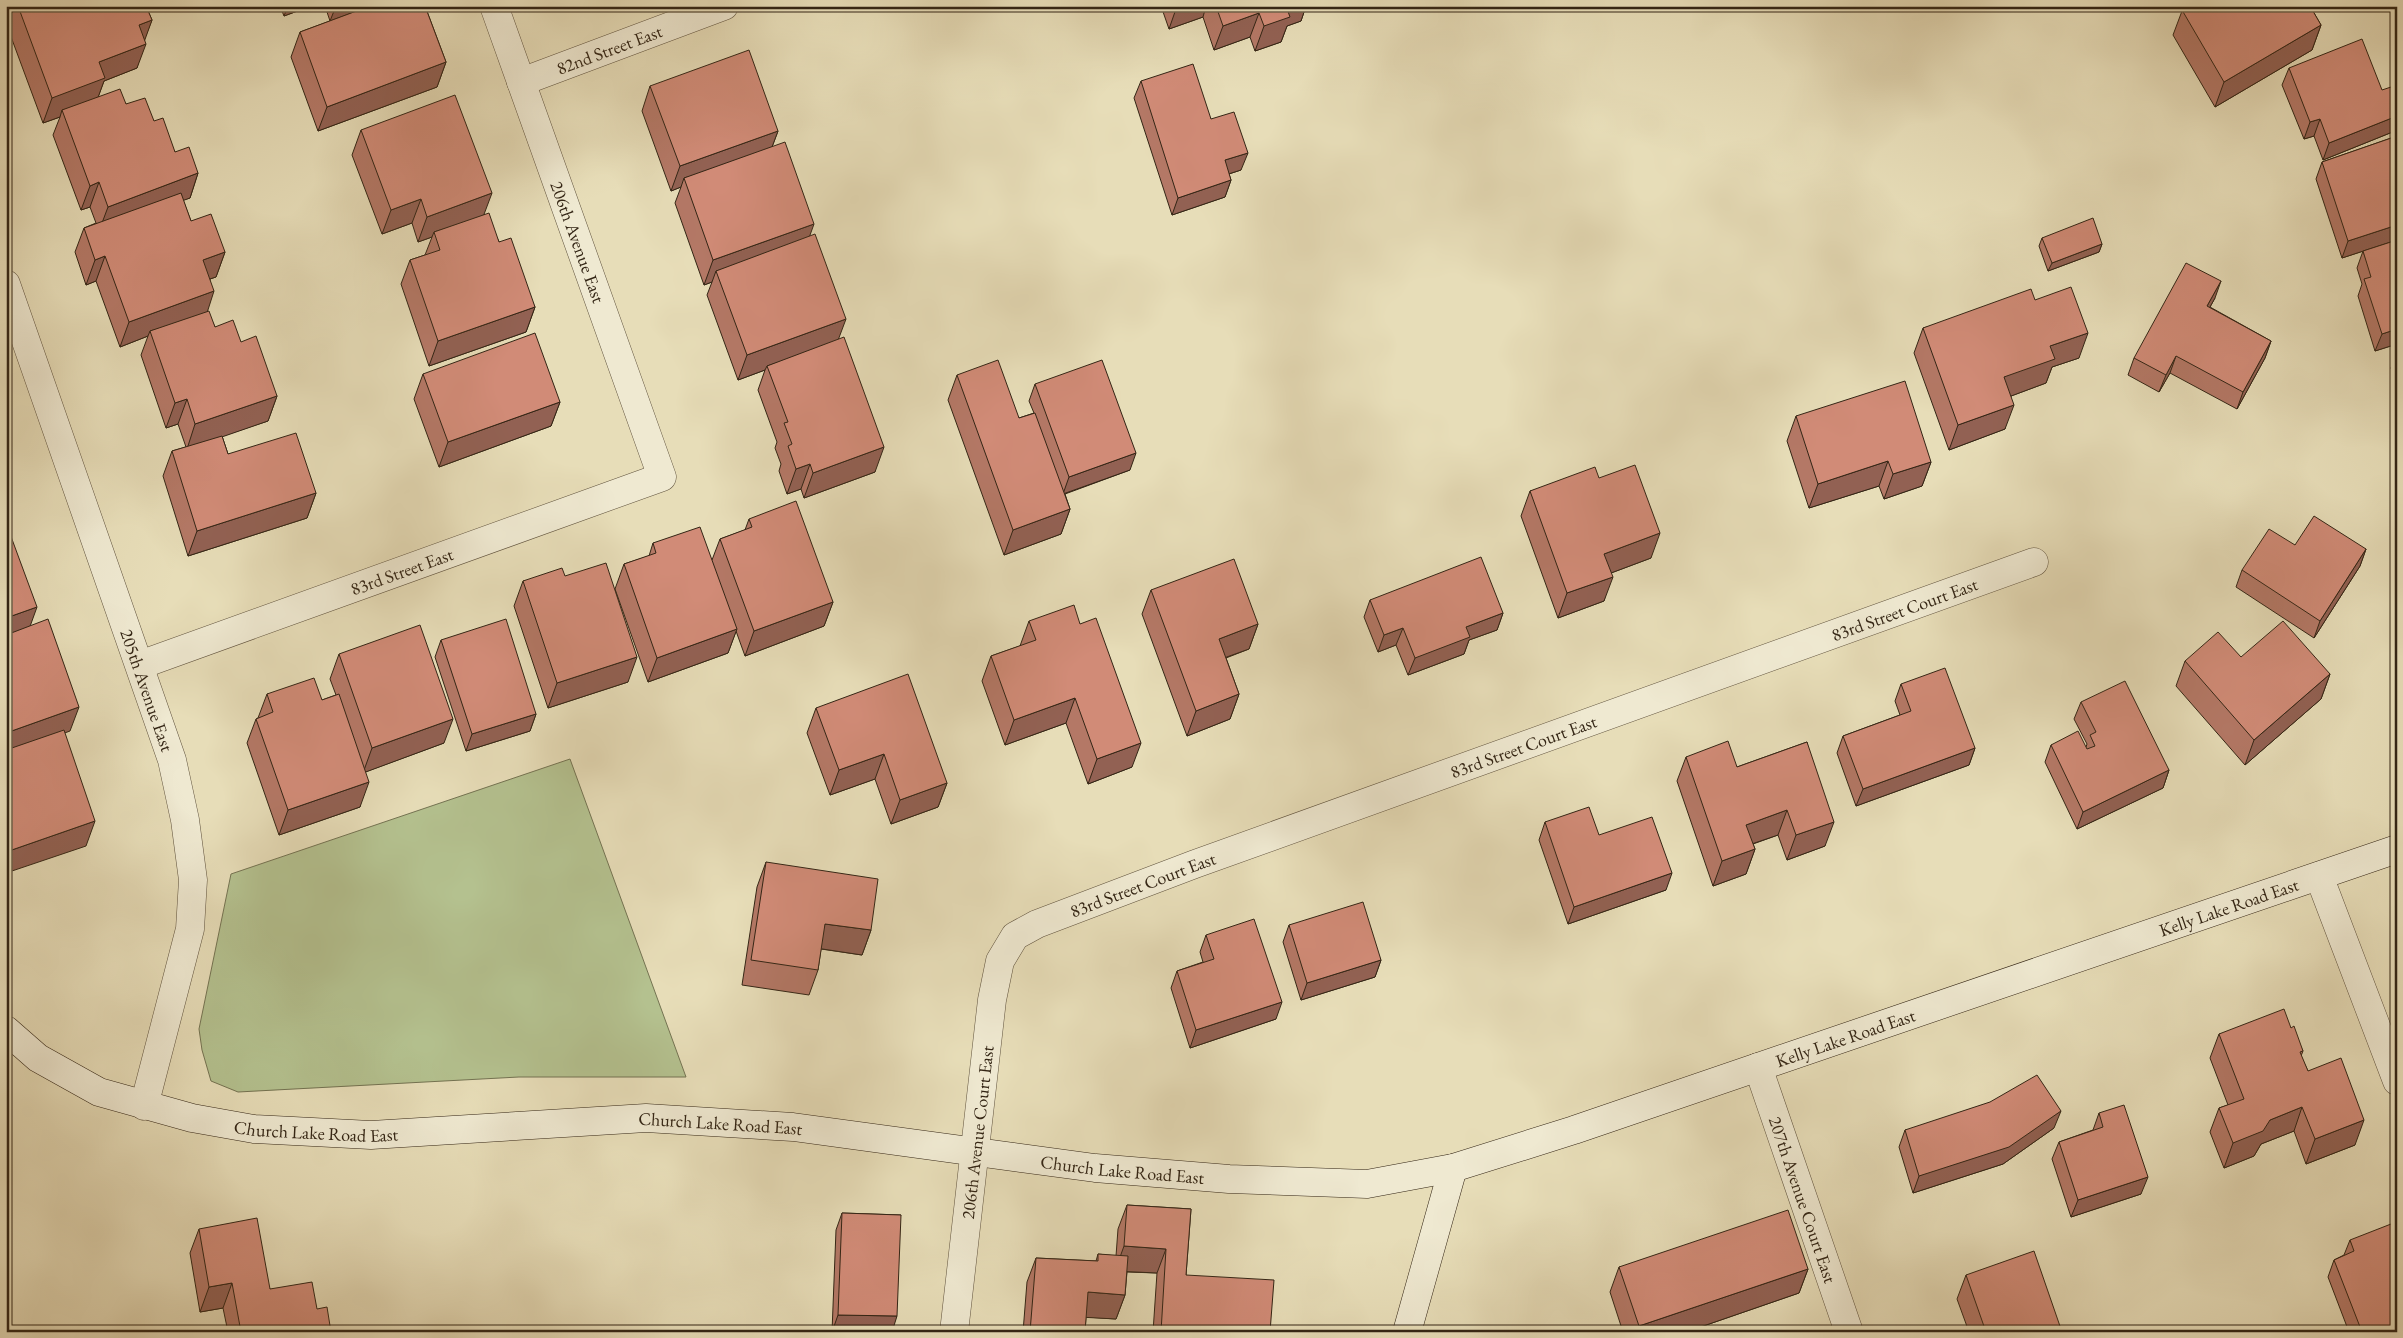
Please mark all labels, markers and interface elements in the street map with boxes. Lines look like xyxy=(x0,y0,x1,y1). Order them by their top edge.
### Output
street label: 82nd Street East xyxy=(553,19,665,79)
street label: 206th Avenue East xyxy=(545,178,611,306)
street label: 83rd Street East xyxy=(347,542,456,600)
street label: 83rd Street Court East xyxy=(1828,572,1981,646)
street label: 205th Avenue East xyxy=(116,626,180,755)
street label: 83rd Street Court East xyxy=(1447,709,1600,783)
street label: 83rd Street Court East xyxy=(1066,846,1219,922)
street label: Kelly Lake Road East xyxy=(2156,872,2302,941)
street label: Kelly Lake Road East xyxy=(1772,1003,1918,1072)
street label: 206th Avenue Court East xyxy=(956,1044,998,1220)
street label: Church Lake Road East xyxy=(638,1106,804,1140)
street label: 207th Avenue Court East xyxy=(1764,1113,1843,1286)
street label: Church Lake Road East xyxy=(232,1114,399,1147)
street label: Church Lake Road East xyxy=(1039,1149,1205,1188)

